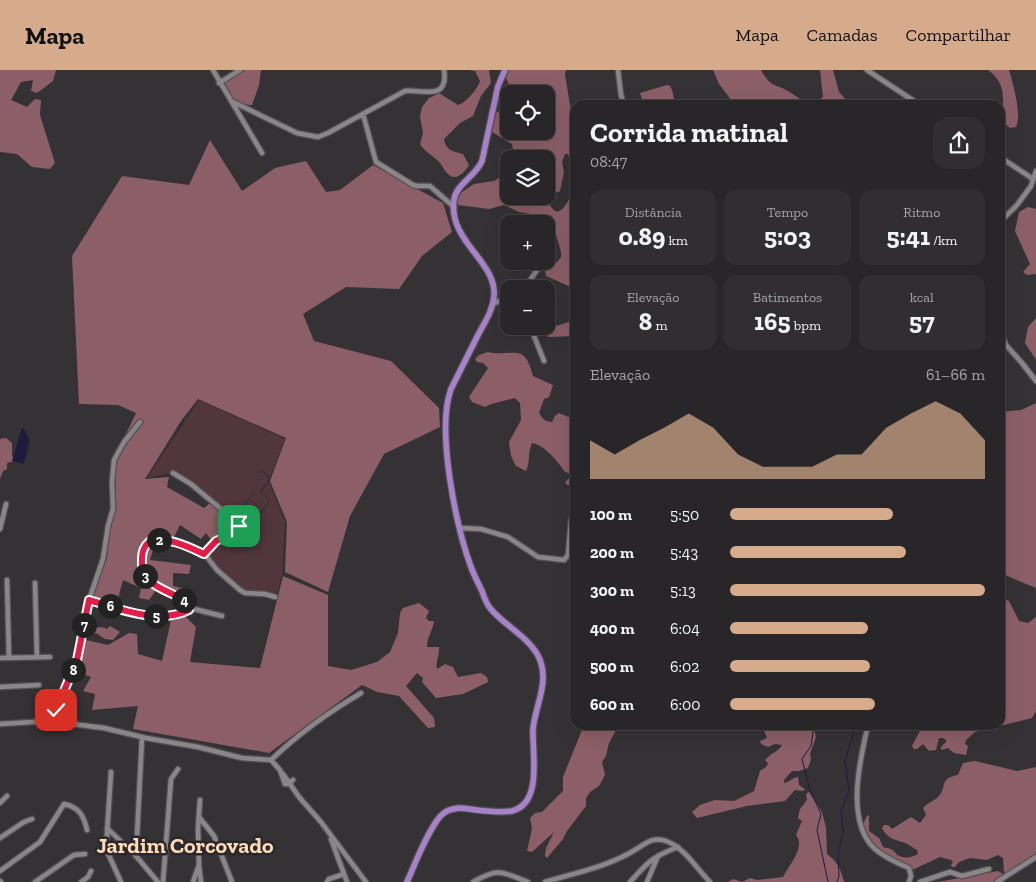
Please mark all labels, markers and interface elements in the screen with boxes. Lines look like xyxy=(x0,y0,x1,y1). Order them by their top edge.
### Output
text: Mapa xyxy=(25,21,84,50)
text: Mapa xyxy=(736,24,779,46)
text: Camadas xyxy=(807,24,878,46)
text: Compartilhar xyxy=(906,24,1011,46)
map controls xyxy=(500,85,555,335)
button: locate xyxy=(500,85,555,140)
text: Corrida matinal xyxy=(590,116,788,149)
button: share xyxy=(933,117,985,169)
button: layers xyxy=(500,150,555,205)
text: 08:47 xyxy=(590,152,627,171)
text: Distância xyxy=(625,204,682,221)
text: Tempo xyxy=(767,204,808,221)
text: Ritmo xyxy=(903,204,940,221)
button: + xyxy=(500,215,555,270)
text: 0.89 xyxy=(618,221,665,251)
text: 5:03 xyxy=(764,221,811,251)
text: 5:41 xyxy=(886,221,930,251)
text: km xyxy=(665,232,688,249)
text: /km xyxy=(930,232,957,249)
button: − xyxy=(500,280,555,335)
text: Elevação xyxy=(627,289,679,306)
text: Batimentos xyxy=(753,289,822,306)
text: kcal xyxy=(910,289,934,306)
text: 8 xyxy=(639,306,652,336)
text: 165 xyxy=(754,306,791,336)
text: 57 xyxy=(909,306,935,336)
text: m xyxy=(652,317,668,334)
text: bpm xyxy=(791,317,821,334)
text: Elevação xyxy=(590,365,650,384)
text: 61–66 m xyxy=(926,365,985,384)
pin xyxy=(218,505,260,547)
text: 100 m xyxy=(590,505,632,524)
text: 5:50 xyxy=(670,505,699,524)
icon: arrive xyxy=(225,512,253,540)
pin: 2 xyxy=(146,528,172,552)
text: 2 xyxy=(156,532,163,549)
text: 200 m xyxy=(590,543,634,562)
text: 5:43 xyxy=(670,543,698,562)
pin: 3 xyxy=(132,564,158,588)
text: 3 xyxy=(142,568,149,585)
text: 300 m xyxy=(590,581,634,600)
text: 5:13 xyxy=(670,581,696,600)
pin: 4 xyxy=(172,588,196,612)
text: 4 xyxy=(181,592,188,609)
pin: 6 xyxy=(98,594,122,618)
text: 6 xyxy=(107,598,114,615)
pin: 5 xyxy=(144,604,168,628)
text: 5 xyxy=(153,608,160,625)
pin: 7 xyxy=(72,612,96,638)
text: 7 xyxy=(81,617,88,634)
text: 400 m xyxy=(590,619,635,638)
text: 6:04 xyxy=(670,619,700,638)
text: 500 m xyxy=(590,657,634,676)
text: 6:02 xyxy=(670,657,700,676)
pin: 8 xyxy=(60,658,86,682)
text: 8 xyxy=(70,662,77,679)
pin xyxy=(35,689,77,731)
text: 600 m xyxy=(590,695,634,714)
text: 6:00 xyxy=(670,695,701,714)
icon: check xyxy=(42,696,70,724)
district label: Jardim Corcovado xyxy=(96,832,274,859)

